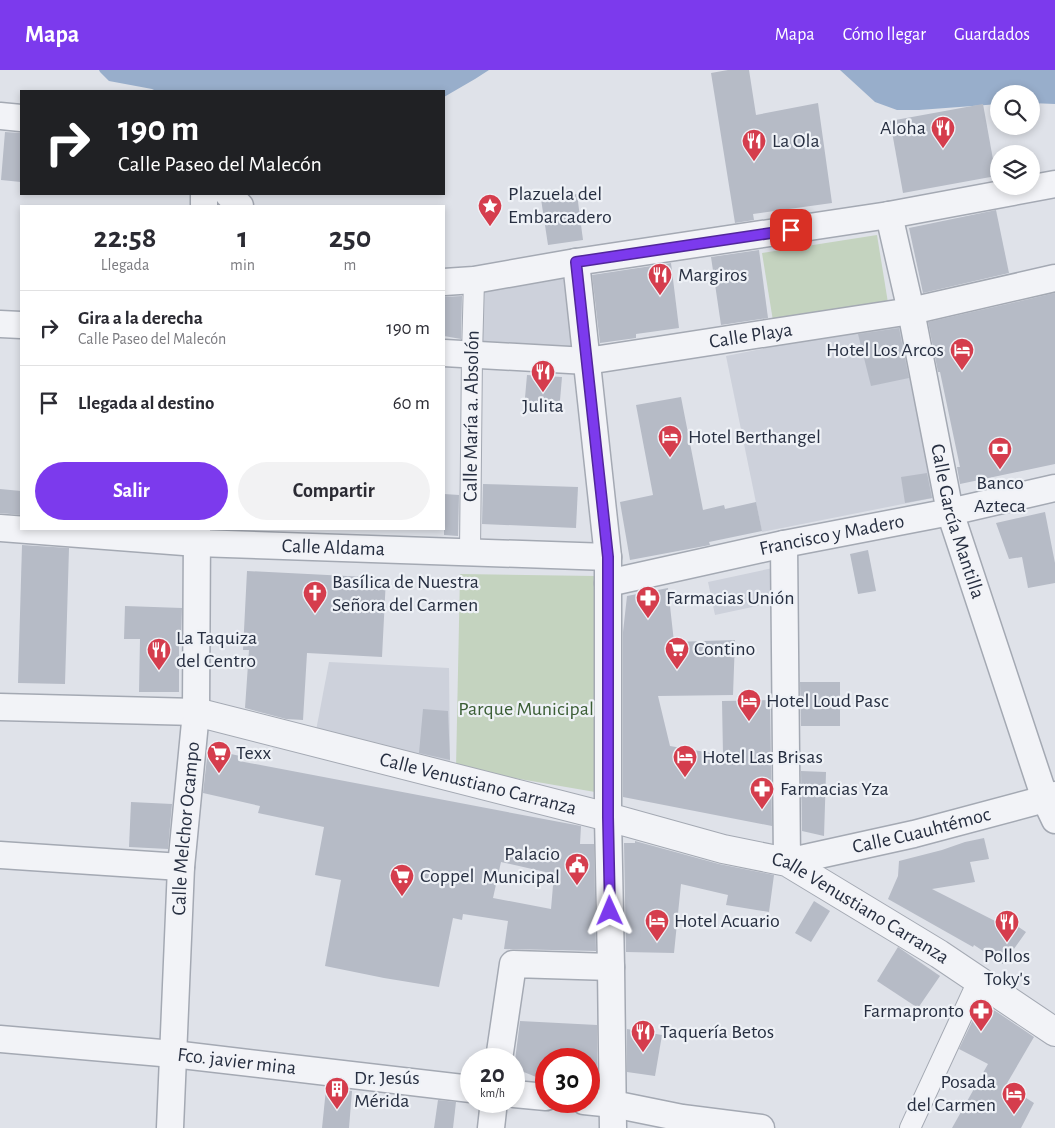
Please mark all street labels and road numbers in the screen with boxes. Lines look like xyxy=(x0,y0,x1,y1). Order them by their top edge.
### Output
street label: Calle Playa xyxy=(708,319,794,352)
street label: Calle María a. Absolón xyxy=(461,330,483,502)
street label: Calle García Mantilla xyxy=(927,442,988,601)
street label: Francisco y Madero xyxy=(758,511,906,559)
street label: Calle Aldama xyxy=(281,536,385,559)
street label: Calle Melchor Ocampo xyxy=(169,741,203,916)
street label: Calle Venustiano Carranza xyxy=(377,749,579,819)
street label: Calle Cuauhtémoc xyxy=(851,804,993,857)
street label: Calle Venustiano Carranza xyxy=(770,849,953,968)
street label: Fco. javier mina xyxy=(176,1045,297,1078)

